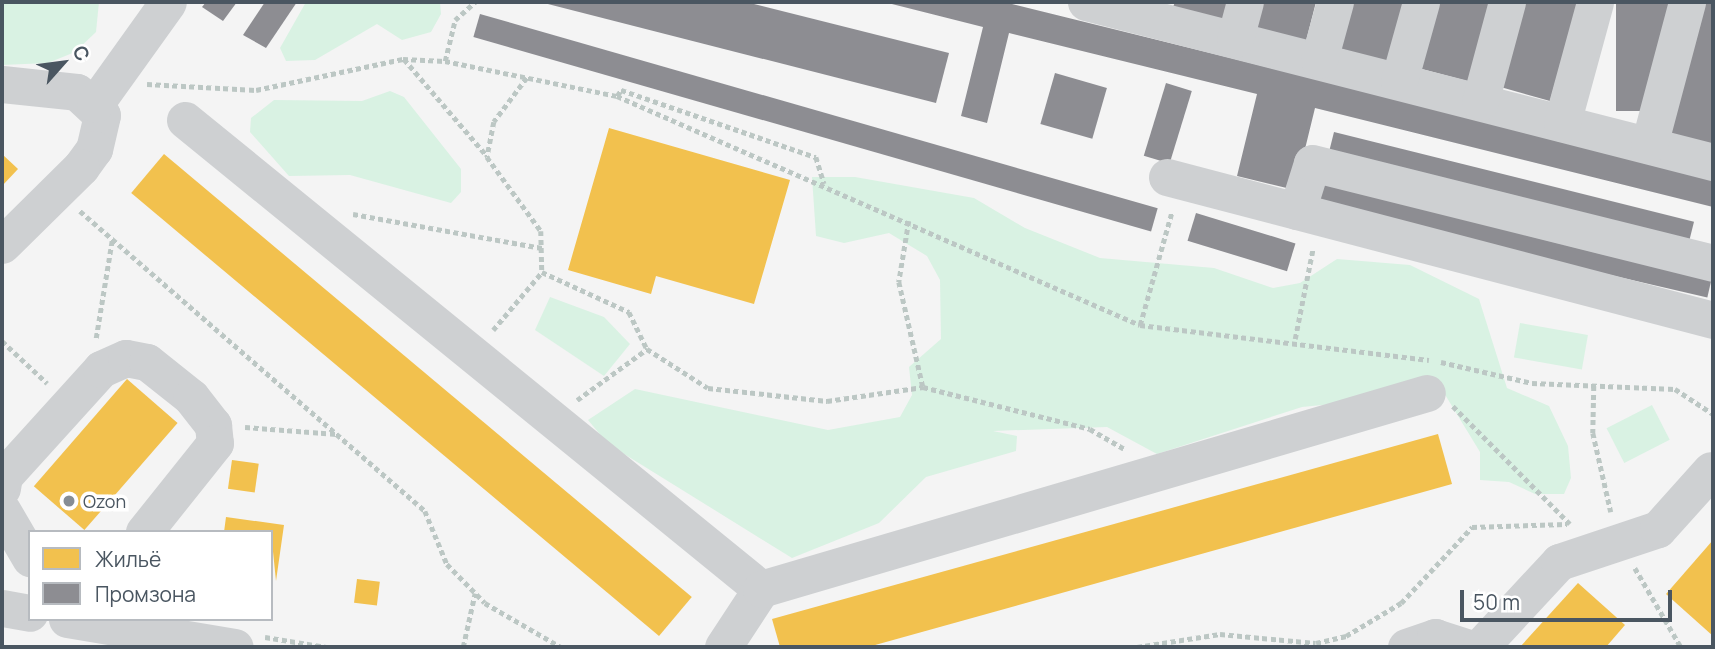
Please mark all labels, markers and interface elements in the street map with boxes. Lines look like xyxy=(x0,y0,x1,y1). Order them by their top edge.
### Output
north arrow xyxy=(28,28,98,98)
text: С xyxy=(67,41,96,65)
place label: Ozon xyxy=(83,490,126,512)
marker: Ozon xyxy=(61,493,77,509)
legend xyxy=(28,530,273,621)
text: Жильё xyxy=(95,545,161,573)
scale bar xyxy=(1463,576,1675,620)
text: Промзона xyxy=(95,580,196,608)
text: 50 m xyxy=(1473,588,1520,616)

